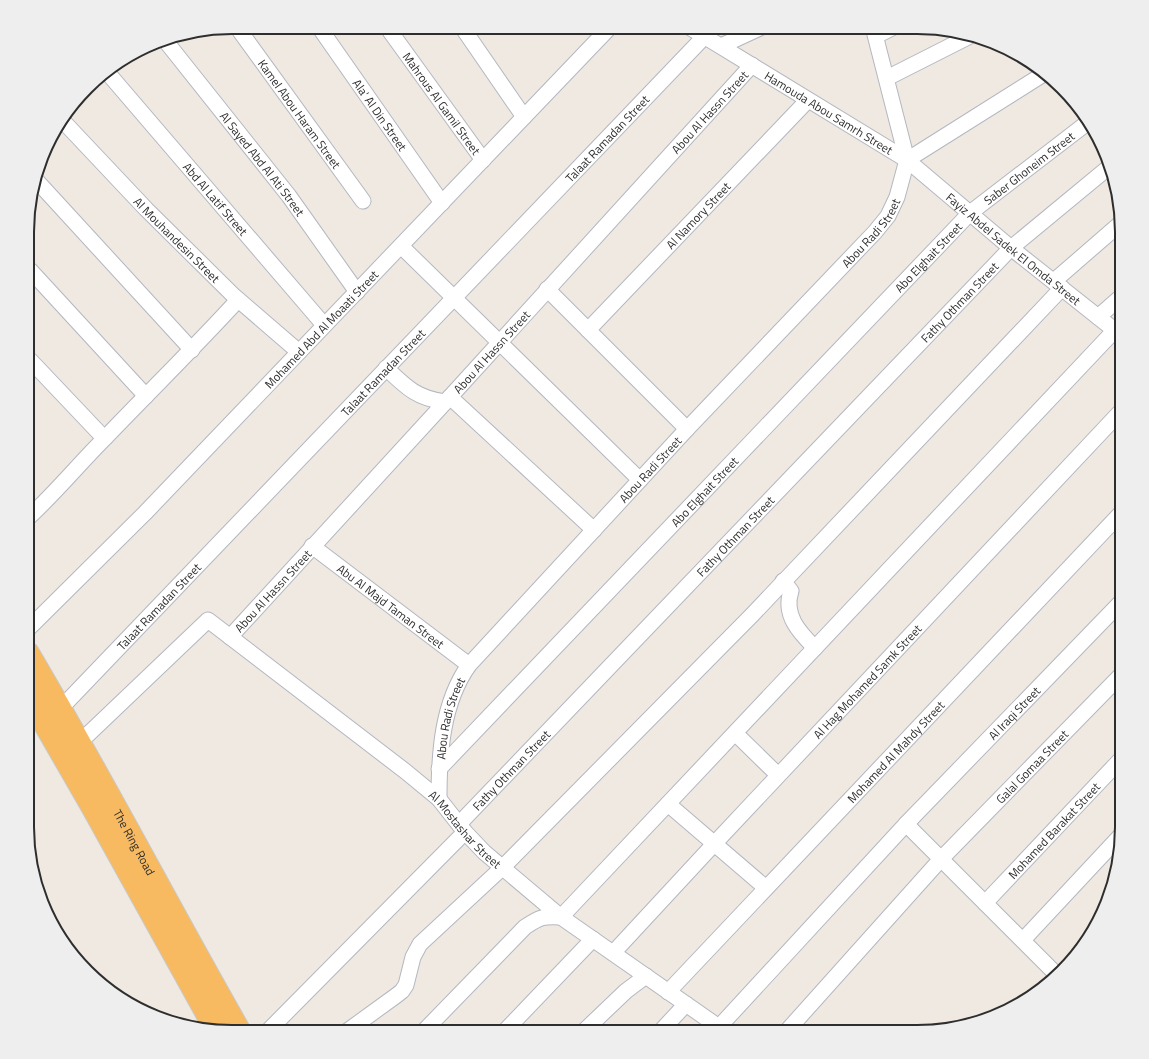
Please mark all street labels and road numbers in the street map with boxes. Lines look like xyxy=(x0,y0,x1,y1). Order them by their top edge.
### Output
street label: Mahrous Al Gamil Street xyxy=(398,48,486,159)
street label: Kamel Abou Haram Street xyxy=(254,55,346,173)
street label: Abou Al Hassn Street xyxy=(666,65,753,158)
street label: Hamouda Abou Samrh Street xyxy=(761,66,898,159)
street label: Ala' Al Din Street xyxy=(348,75,413,155)
street label: Talaat Ramadan Street xyxy=(560,90,654,186)
street label: Al Sayed Abd Al Ati Street xyxy=(216,107,310,220)
street label: Saber Ghoneim Street xyxy=(979,126,1079,209)
street label: Abd Al Latif Street xyxy=(179,158,253,240)
street label: Al Namory Street xyxy=(661,177,735,253)
street label: Fayiz Abdel Sadek El Omda Street xyxy=(942,188,1086,310)
street label: Al Mouhandesin Street xyxy=(130,192,225,287)
street label: Abou Radi Street xyxy=(837,194,905,272)
street label: Abo Elghait Street xyxy=(890,217,967,296)
street label: Fathy Othman Street xyxy=(916,257,1003,347)
street label: Mohamed Abd Al Moaati Street xyxy=(260,265,383,393)
street label: Abou Al Hassn Street xyxy=(448,305,535,397)
street label: Talaat Ramadan Street xyxy=(336,324,430,420)
street label: Abou Radi Street xyxy=(614,431,686,507)
street label: Abo Elghait Street xyxy=(666,451,743,531)
street label: Fathy Othman Street xyxy=(692,491,779,581)
street label: Abou Al Hassn Street xyxy=(229,544,316,636)
street label: Talaat Ramadan Street xyxy=(112,558,206,654)
street label: Abu Al Majd Taman Street xyxy=(333,559,449,653)
street label: Al Hag Mohamed Samk Street xyxy=(808,619,926,743)
street label: Abou Radi Street xyxy=(431,673,470,760)
street label: Al Iraqi Street xyxy=(983,681,1045,744)
street label: Mohamed Al Mahdy Street xyxy=(842,695,949,807)
street label: Galal Gomaa Street xyxy=(991,724,1073,808)
street label: Fathy Othman Street xyxy=(467,725,555,815)
street label: Mohamed Barakat Street xyxy=(1003,777,1105,883)
street label: Al Mostashar Street xyxy=(425,785,506,873)
street label: The Ring Road xyxy=(109,805,160,878)

